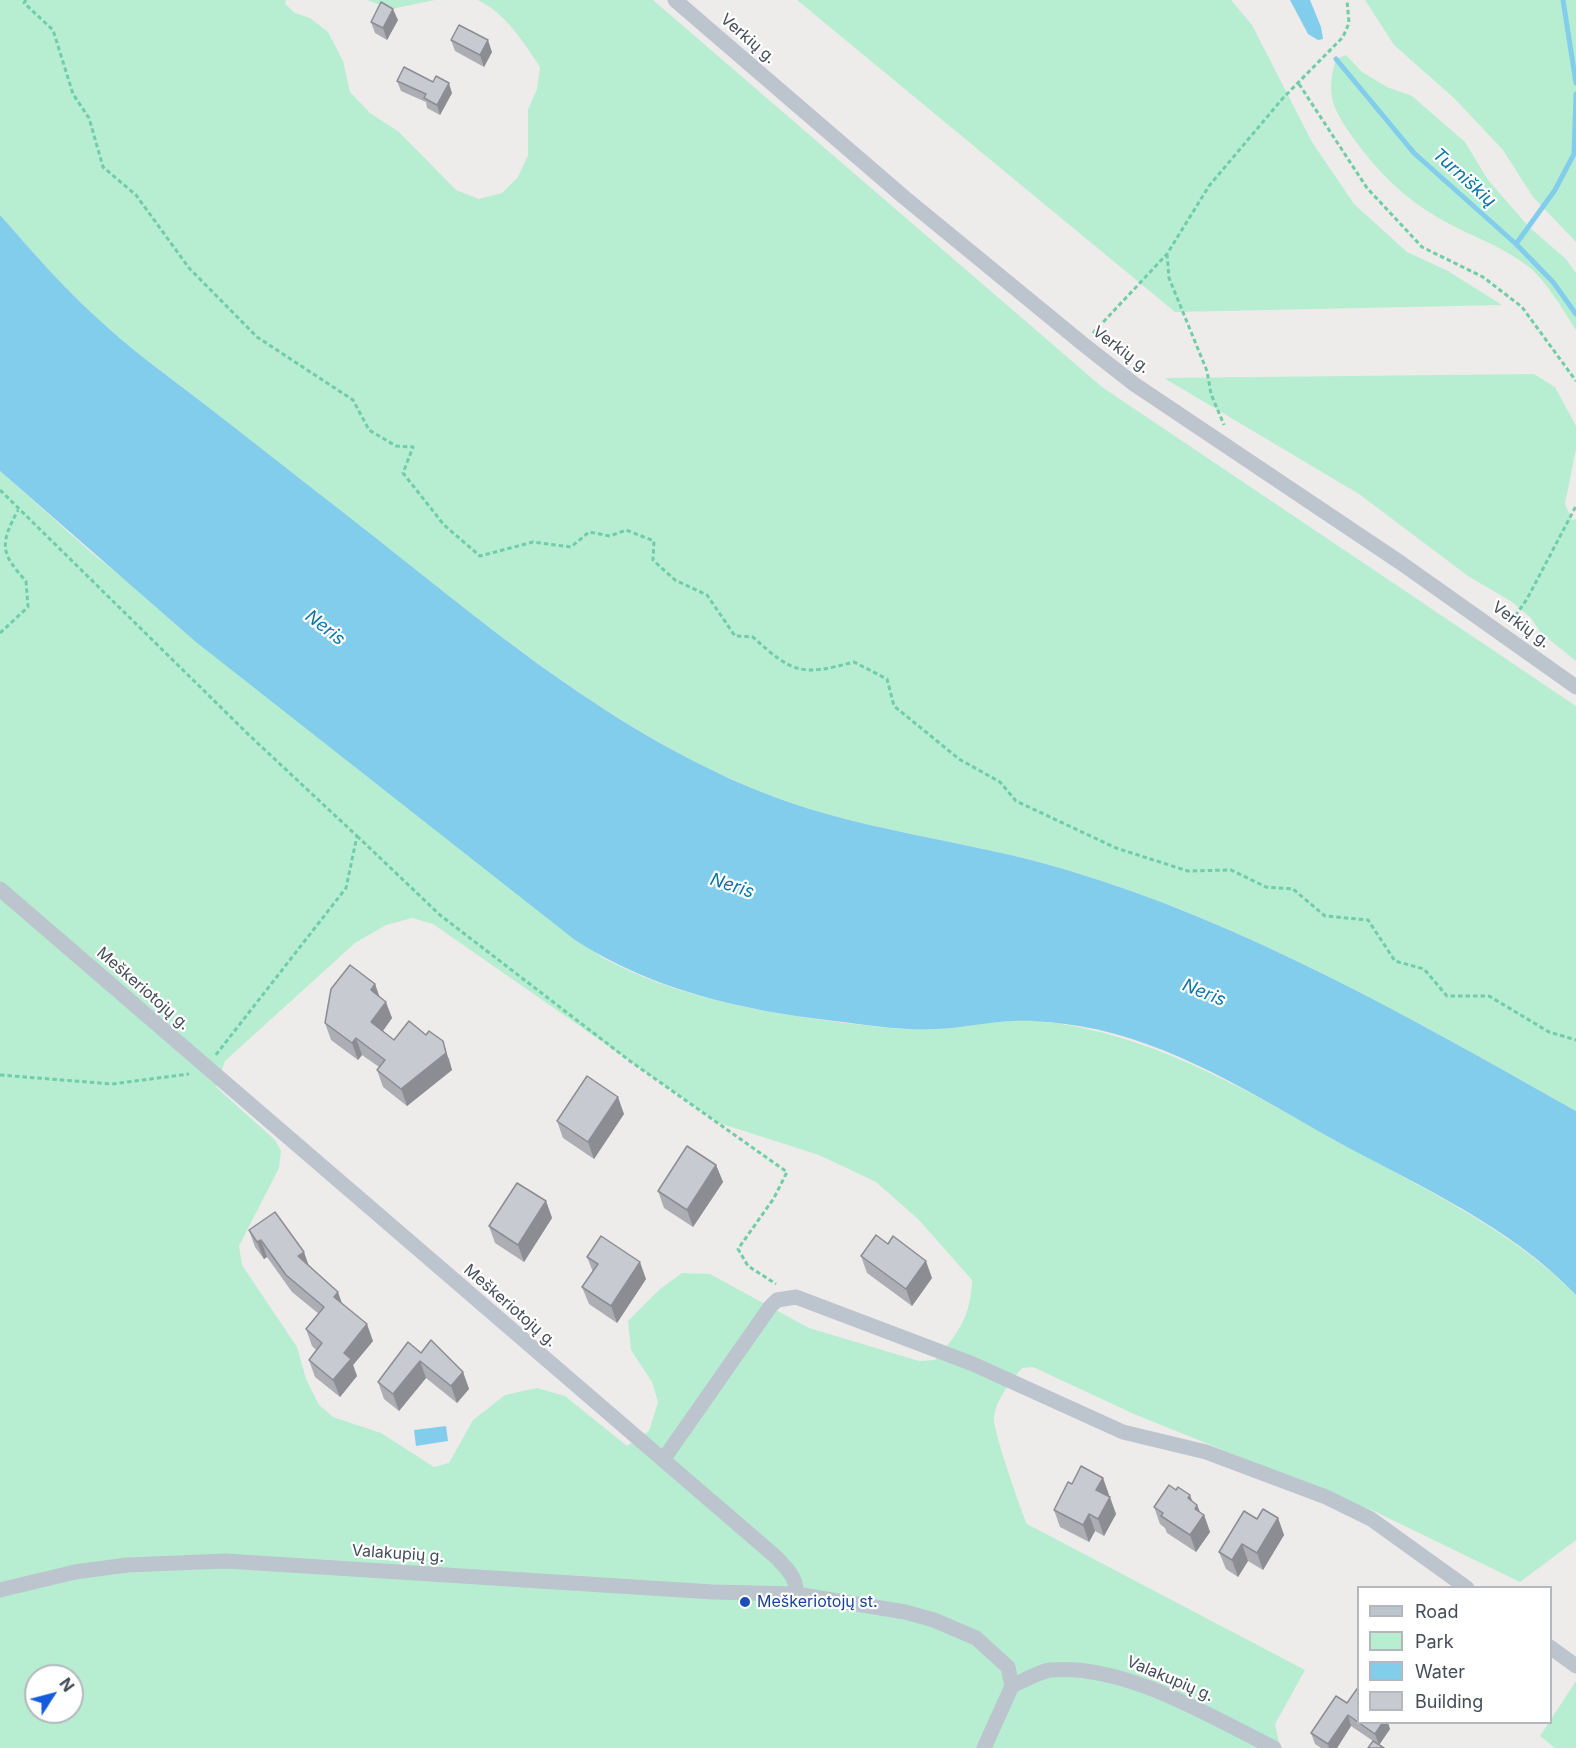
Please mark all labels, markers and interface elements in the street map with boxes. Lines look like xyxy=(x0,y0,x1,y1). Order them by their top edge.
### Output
street label: Verkių g. xyxy=(716,10,780,68)
water label: Turniškių xyxy=(1428,144,1500,212)
street label: Verkių g. xyxy=(1089,322,1153,378)
street label: Verkių g. xyxy=(1488,598,1554,652)
water label: Neris xyxy=(301,606,349,650)
water label: Neris xyxy=(707,869,757,903)
street label: Meškeriotojų g. xyxy=(93,943,193,1035)
water label: Neris xyxy=(1179,975,1229,1011)
street label: Meškeriotojų g. xyxy=(460,1260,560,1352)
street label: Valakupių g. xyxy=(351,1541,445,1567)
legend xyxy=(1357,1586,1552,1724)
place label: Meškeriotojų st. xyxy=(757,1592,878,1612)
marker: Meškeriotojų st. xyxy=(738,1595,752,1609)
text: Road xyxy=(1415,1601,1458,1622)
text: Park xyxy=(1415,1631,1454,1652)
street label: Valakupių g. xyxy=(1124,1652,1216,1706)
text: Water xyxy=(1415,1661,1465,1682)
north arrow xyxy=(24,1664,84,1724)
text: N xyxy=(55,1674,79,1695)
text: Building xyxy=(1415,1691,1483,1712)

